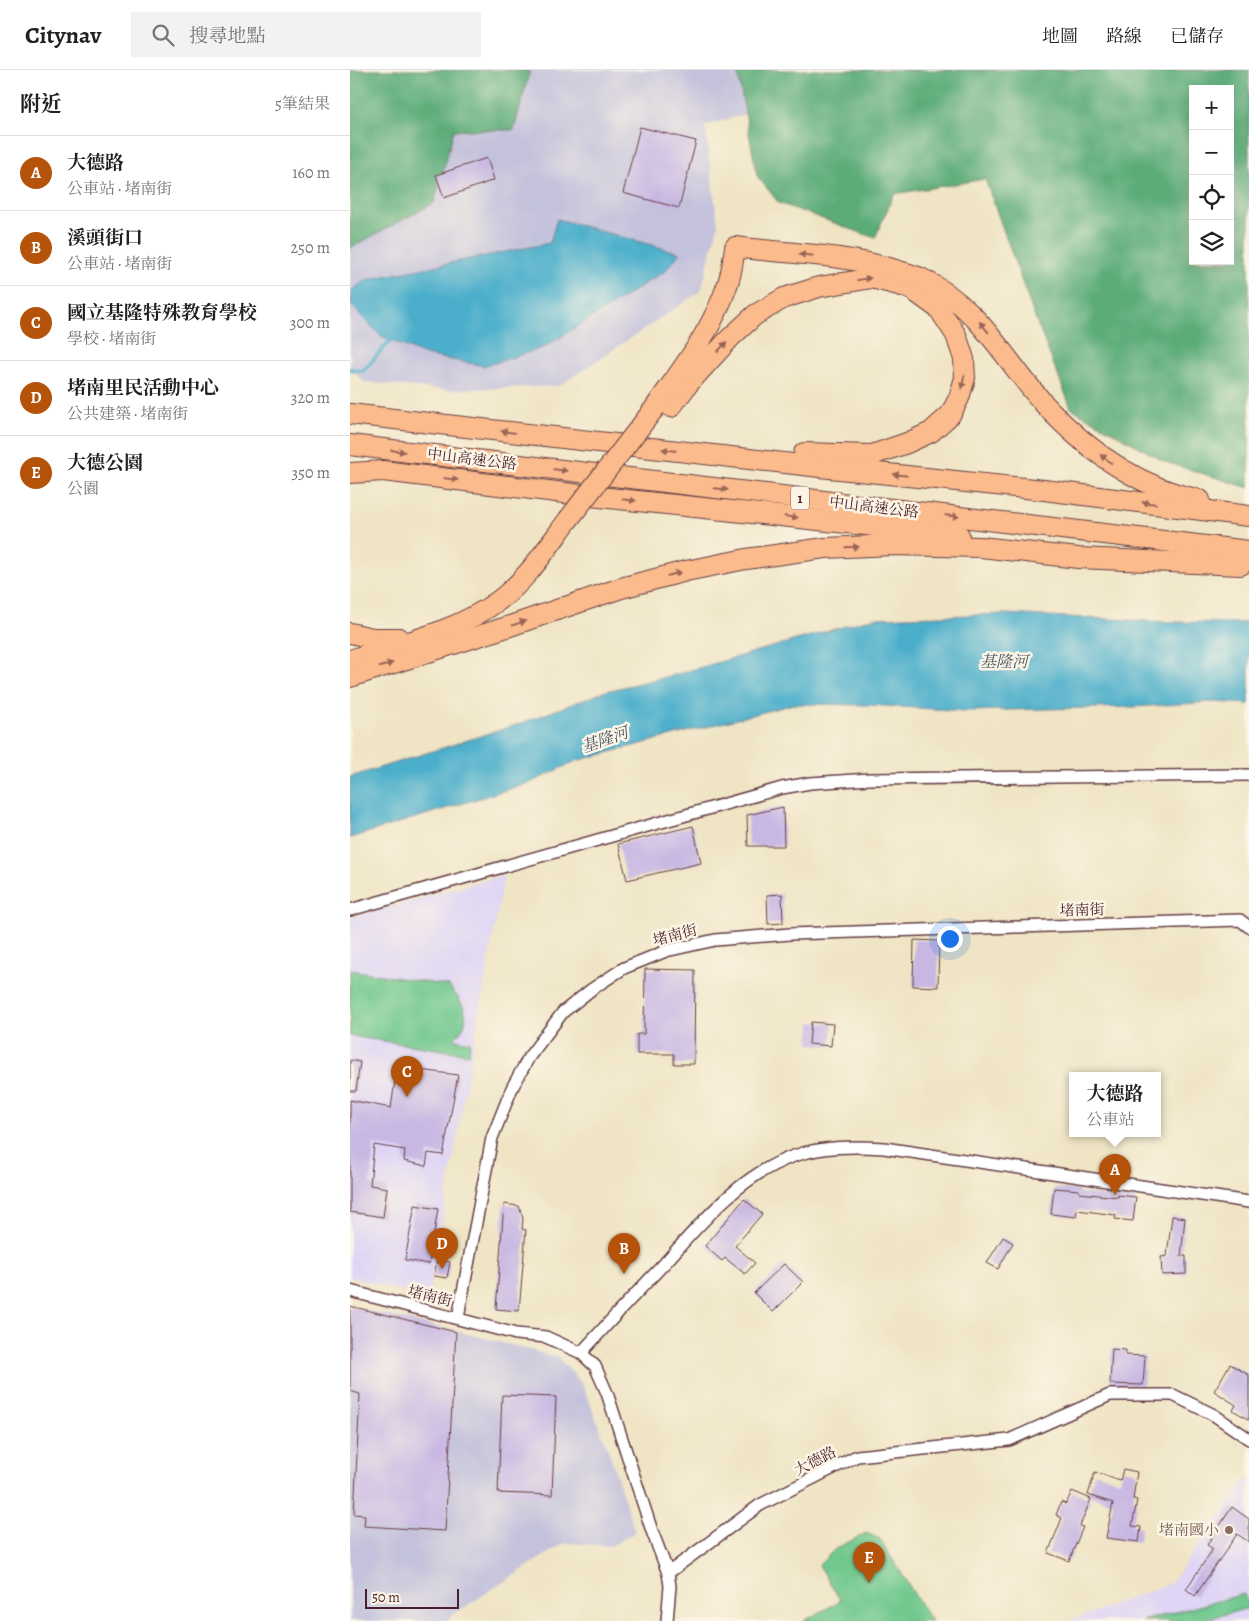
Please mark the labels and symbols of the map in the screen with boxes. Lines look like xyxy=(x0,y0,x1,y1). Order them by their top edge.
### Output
one-way arrow xyxy=(798,251,814,259)
one-way arrow xyxy=(857,275,873,283)
one-way arrow xyxy=(978,321,989,334)
one-way arrow xyxy=(716,341,727,354)
one-way arrow xyxy=(958,374,966,390)
one-way arrow xyxy=(499,428,515,436)
street label: 中山高速公路 xyxy=(426,444,518,474)
one-way arrow xyxy=(661,446,677,454)
one-way arrow xyxy=(391,447,407,455)
one-way arrow xyxy=(1100,453,1113,464)
one-way arrow xyxy=(552,466,568,474)
one-way arrow xyxy=(892,471,908,479)
one-way arrow xyxy=(443,475,459,483)
one-way arrow xyxy=(713,485,729,493)
road number: 1 xyxy=(791,486,809,509)
street label: 中山高速公路 xyxy=(828,492,920,522)
one-way arrow xyxy=(622,496,638,504)
one-way arrow xyxy=(1140,499,1156,507)
one-way arrow xyxy=(944,512,960,520)
one-way arrow xyxy=(783,513,799,521)
one-way arrow xyxy=(844,543,860,551)
one-way arrow xyxy=(667,570,682,578)
one-way arrow xyxy=(512,619,527,626)
water label: 基隆河 xyxy=(980,651,1031,673)
one-way arrow xyxy=(379,661,394,668)
water label: 基隆河 xyxy=(579,721,634,758)
street label: 堵南街 xyxy=(1059,899,1105,921)
street label: 堵南街 xyxy=(651,920,699,950)
your location xyxy=(937,926,963,952)
pin: C xyxy=(391,1056,423,1097)
pin: A xyxy=(1099,1154,1131,1195)
pin: D xyxy=(426,1228,458,1269)
pin: B xyxy=(608,1233,640,1274)
street label: 堵南街 xyxy=(406,1281,454,1311)
street label: 大德路 xyxy=(790,1442,840,1480)
place label: 堵南國小 xyxy=(1159,1520,1219,1540)
marker: 堵南國小 xyxy=(1223,1524,1235,1536)
pin: E xyxy=(853,1542,885,1583)
scale bar xyxy=(365,1586,459,1609)

